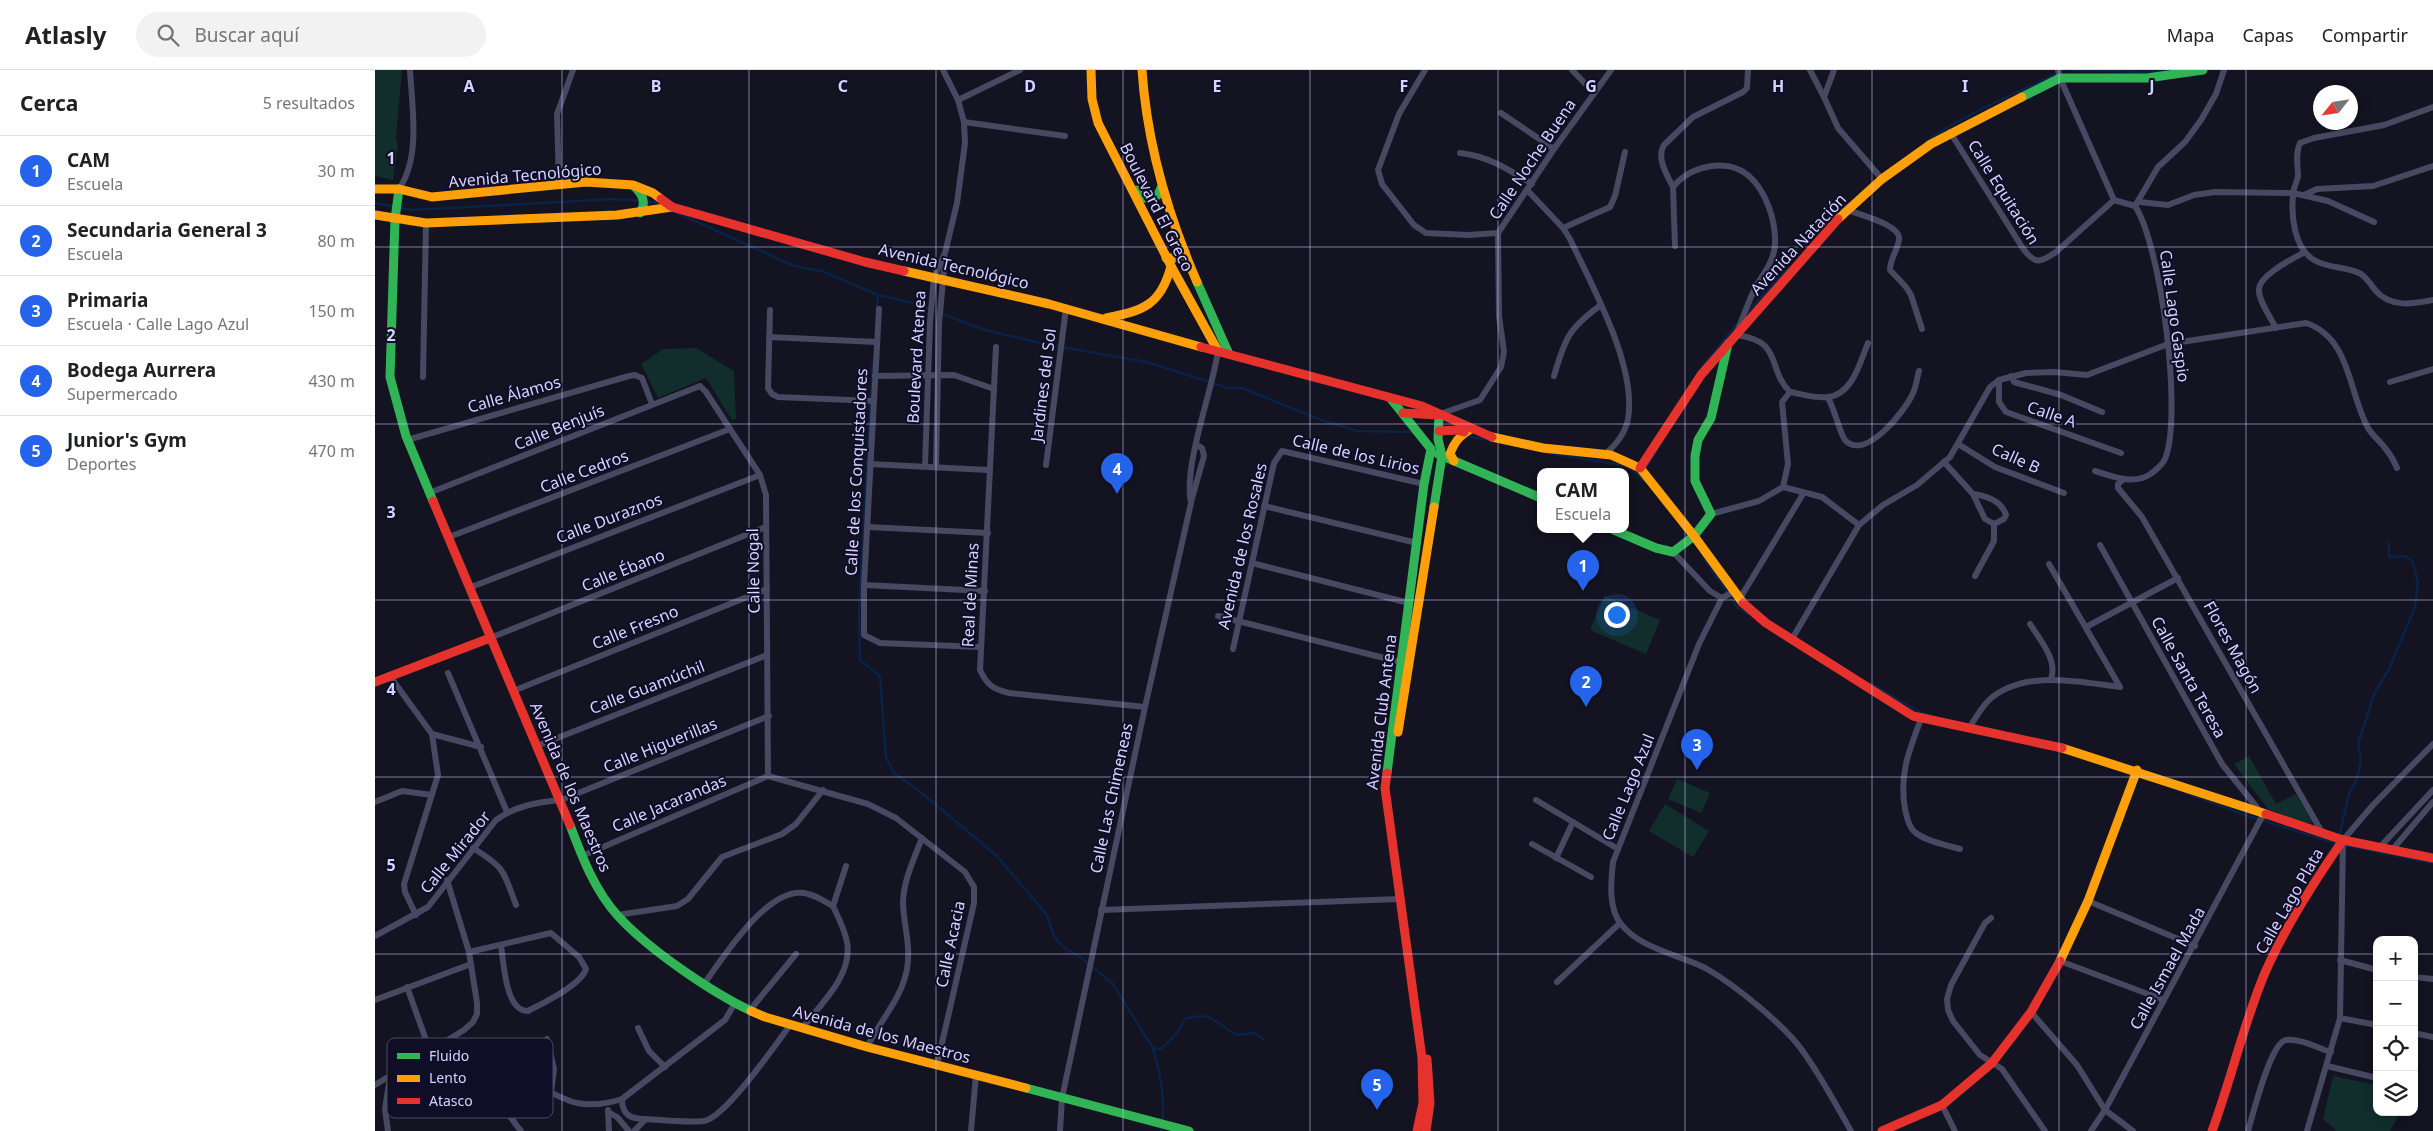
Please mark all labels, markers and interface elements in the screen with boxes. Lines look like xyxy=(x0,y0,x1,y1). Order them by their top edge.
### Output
search box xyxy=(136,12,486,57)
text: Atlasly xyxy=(25,18,106,51)
icon: search xyxy=(154,21,182,49)
text: Buscar aquí xyxy=(194,22,299,48)
text: Mapa xyxy=(2167,23,2214,47)
text: Capas xyxy=(2242,23,2294,47)
text: Compartir xyxy=(2322,23,2408,47)
text: A xyxy=(463,75,475,97)
text: B xyxy=(651,75,661,97)
text: C xyxy=(838,75,848,97)
text: D xyxy=(1024,75,1036,97)
text: E xyxy=(1213,75,1222,97)
text: F xyxy=(1400,75,1408,97)
text: G xyxy=(1585,75,1597,97)
text: H xyxy=(1772,75,1784,97)
text: I xyxy=(1962,75,1968,97)
text: J xyxy=(2147,75,2155,97)
north arrow xyxy=(2313,85,2358,130)
text: Cerca xyxy=(20,89,78,117)
text: 5 resultados xyxy=(263,92,355,114)
street label: Calle Noche Buena xyxy=(1483,94,1581,224)
street label: Calle Equitación xyxy=(1963,136,2045,248)
street label: Boulevard El Greco xyxy=(1115,139,1199,275)
text: CAM xyxy=(67,147,110,173)
text: 1 xyxy=(386,147,396,169)
street label: Avenida Tecnológico xyxy=(448,157,602,193)
text: 1 xyxy=(31,160,41,182)
text: 30 m xyxy=(318,160,355,182)
text: Escuela xyxy=(67,173,123,195)
street label: Avenida Natación xyxy=(1745,188,1851,300)
text: Secundaria General 3 xyxy=(67,217,267,243)
text: 2 xyxy=(31,230,41,252)
text: 80 m xyxy=(318,230,355,252)
street label: Avenida Tecnológico xyxy=(877,238,1031,294)
text: Escuela xyxy=(67,243,123,265)
street label: Calle Lago Gaspio xyxy=(2155,248,2195,384)
text: Primaria xyxy=(67,287,148,313)
street label: Boulevard Atenea xyxy=(902,290,930,424)
text: 3 xyxy=(31,300,41,322)
text: 150 m xyxy=(308,300,355,322)
text: Escuela · Calle Lago Azul xyxy=(67,313,249,335)
text: 2 xyxy=(386,324,396,346)
street label: Jardines del Sol xyxy=(1025,327,1061,445)
text: Bodega Aurrera xyxy=(67,357,216,383)
street label: Calle de los Conquistadores xyxy=(840,368,872,576)
text: 4 xyxy=(31,370,41,392)
text: 430 m xyxy=(308,370,355,392)
street label: Calle Álamos xyxy=(465,370,563,418)
text: Supermercado xyxy=(67,383,178,405)
street label: Calle A xyxy=(2024,395,2080,433)
street label: Calle Benjuís xyxy=(511,399,607,455)
text: Junior's Gym xyxy=(67,427,187,453)
street label: Calle de los Lirios xyxy=(1290,429,1422,479)
street label: Calle B xyxy=(1988,438,2044,478)
text: 5 xyxy=(31,440,41,462)
text: 470 m xyxy=(308,440,355,462)
street label: Calle Cedros xyxy=(537,444,631,498)
text: Deportes xyxy=(67,453,136,475)
pin: 4 xyxy=(1101,453,1133,494)
street label: Avenida de los Rosales xyxy=(1212,461,1272,631)
popup xyxy=(1537,468,1629,533)
text: CAM xyxy=(1555,477,1598,503)
street label: Calle Duraznos xyxy=(553,488,665,548)
text: 3 xyxy=(386,501,396,523)
text: Escuela xyxy=(1555,503,1611,525)
street label: Calle Nogal xyxy=(741,528,765,614)
street label: Real de Minas xyxy=(956,542,984,648)
street label: Calle Ébano xyxy=(578,543,668,597)
pin: 1 xyxy=(1567,550,1599,591)
street label: Flores Magón xyxy=(2199,597,2267,697)
street label: Calle Fresno xyxy=(589,600,681,654)
your location xyxy=(1604,602,1630,628)
street label: Calle Santa Teresa xyxy=(2146,612,2232,742)
street label: Avenida Club Antena xyxy=(1361,633,1401,791)
street label: Calle Guamúchil xyxy=(586,655,708,719)
pin: 2 xyxy=(1570,666,1602,707)
text: 4 xyxy=(386,678,396,700)
street label: Avenida de los Maestros xyxy=(525,699,617,875)
street label: Calle Higuerillas xyxy=(600,712,720,778)
street label: Calle Las Chimeneas xyxy=(1084,721,1138,875)
pin: 3 xyxy=(1681,729,1713,770)
street label: Calle Lago Azul xyxy=(1597,730,1659,844)
street label: Calle Jacarandas xyxy=(608,769,730,837)
street label: Calle Mirador xyxy=(415,806,495,898)
street label: Calle Lago Plata xyxy=(2250,844,2328,958)
text: 5 xyxy=(386,854,396,876)
street label: Calle Acacia xyxy=(930,899,970,989)
street label: Calle Ismael Mada xyxy=(2124,903,2210,1033)
map controls xyxy=(2373,936,2418,1116)
button: + xyxy=(2373,936,2418,981)
button: − xyxy=(2373,981,2418,1026)
street label: Avenida de los Maestros xyxy=(791,1000,973,1068)
button: locate xyxy=(2373,1026,2418,1071)
legend xyxy=(387,1038,553,1118)
text: Fluido xyxy=(429,1046,469,1065)
text: Lento xyxy=(429,1068,466,1087)
pin: 5 xyxy=(1361,1069,1393,1110)
button: layers xyxy=(2373,1071,2418,1116)
text: Atasco xyxy=(429,1091,473,1110)

